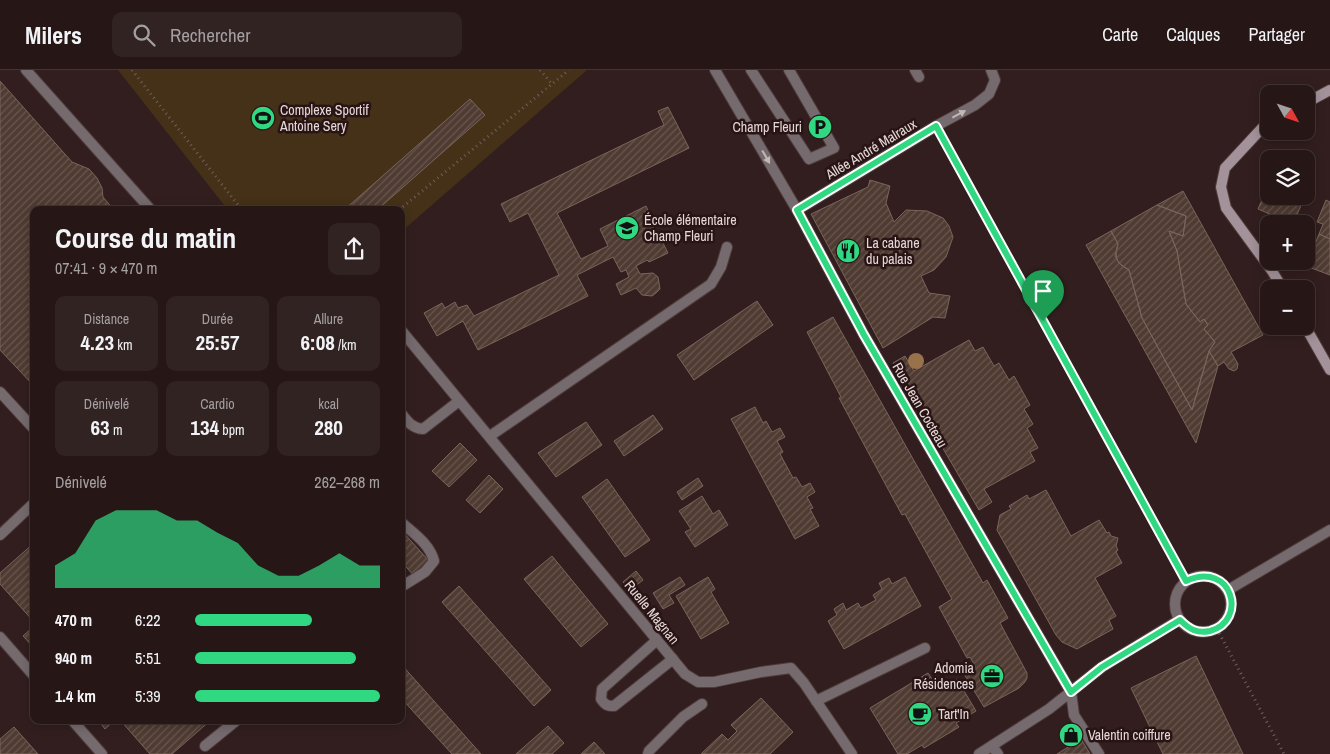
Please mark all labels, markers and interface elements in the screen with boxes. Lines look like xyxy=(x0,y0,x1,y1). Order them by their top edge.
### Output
search box xyxy=(112,12,462,57)
text: Milers xyxy=(25,19,82,51)
icon: search xyxy=(130,21,158,49)
text: Rechercher xyxy=(170,22,250,48)
text: Carte xyxy=(1102,22,1138,47)
text: Calques xyxy=(1166,22,1220,47)
text: Partager xyxy=(1248,22,1305,47)
north arrow xyxy=(1260,85,1315,140)
map controls xyxy=(1260,85,1315,335)
place label: Complexe Sportif Antoine Sery xyxy=(279,101,369,135)
sports icon: Complexe Sportif Antoine Sery xyxy=(250,105,276,131)
one-way arrow xyxy=(952,110,966,118)
parking icon: Champ Fleuri xyxy=(807,114,833,140)
street label: Allée André Malraux xyxy=(821,115,920,184)
place label: Champ Fleuri xyxy=(732,118,802,136)
button: layers xyxy=(1260,150,1315,205)
one-way arrow xyxy=(761,151,770,164)
place label: École élémentaire Champ Fleuri xyxy=(644,211,737,245)
school or university icon: École élémentaire Champ Fleuri xyxy=(614,215,640,241)
button: + xyxy=(1260,215,1315,270)
text: Course du matin xyxy=(55,219,236,257)
button: share xyxy=(328,223,380,275)
place label: La cabane du palais xyxy=(866,234,920,268)
restaurant icon: La cabane du palais xyxy=(835,238,861,264)
text: 07:41 · 9 × 470 m xyxy=(55,257,158,279)
pin xyxy=(1022,270,1064,321)
icon: arrive xyxy=(1029,277,1057,305)
button: − xyxy=(1260,280,1315,335)
text: Distance xyxy=(84,310,129,328)
text: Durée xyxy=(202,310,233,328)
text: Allure xyxy=(314,310,343,328)
text: 4.23 xyxy=(80,328,114,357)
text: 25:57 xyxy=(195,328,240,357)
text: 6:08 xyxy=(300,328,335,357)
text: km xyxy=(114,336,133,354)
text: /km xyxy=(335,336,357,354)
street label: Rue Jean Cocteau xyxy=(888,359,952,451)
text: Dénivelé xyxy=(84,395,129,413)
text: Cardio xyxy=(200,395,235,413)
text: kcal xyxy=(318,395,339,413)
text: 63 xyxy=(91,413,110,442)
text: 134 xyxy=(190,413,219,442)
text: 280 xyxy=(314,413,343,442)
text: m xyxy=(110,421,122,439)
text: bpm xyxy=(219,421,245,439)
text: Dénivelé xyxy=(55,471,107,493)
text: 262–268 m xyxy=(314,471,380,493)
street label: Ruelle Magnan xyxy=(621,576,683,648)
text: 470 m xyxy=(55,609,92,631)
text: 6:22 xyxy=(135,609,161,631)
text: 940 m xyxy=(55,647,92,669)
text: 5:51 xyxy=(135,647,161,669)
place label: Adomia Résidences xyxy=(913,659,975,693)
office icon: Adomia Résidences xyxy=(979,663,1005,689)
text: 1.4 km xyxy=(55,685,96,707)
text: 5:39 xyxy=(135,685,161,707)
cafe icon: Tart'In xyxy=(907,701,933,727)
place label: Tart'In xyxy=(938,705,969,723)
shop icon: Valentin coiffure xyxy=(1058,722,1084,748)
place label: Valentin coiffure xyxy=(1088,726,1171,744)

